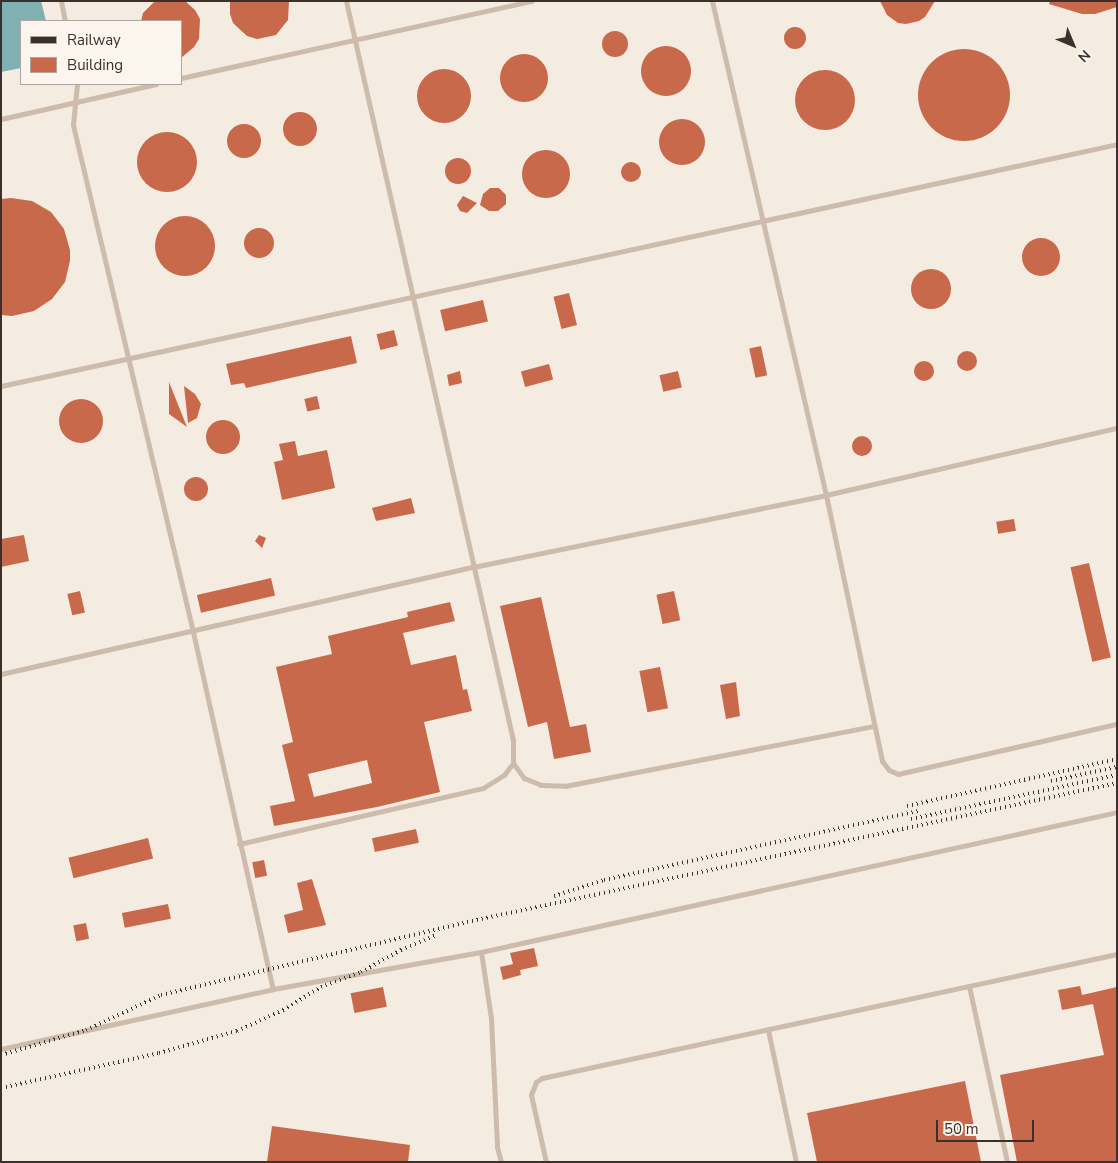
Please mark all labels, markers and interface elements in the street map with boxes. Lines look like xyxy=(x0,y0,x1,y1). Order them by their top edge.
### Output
legend xyxy=(20,20,182,85)
north arrow xyxy=(1048,20,1098,70)
text: Railway xyxy=(67,30,121,50)
text: N xyxy=(1074,46,1094,66)
text: Building xyxy=(67,55,123,75)
scale bar xyxy=(938,1110,1036,1142)
text: 50 m xyxy=(944,1119,979,1139)

